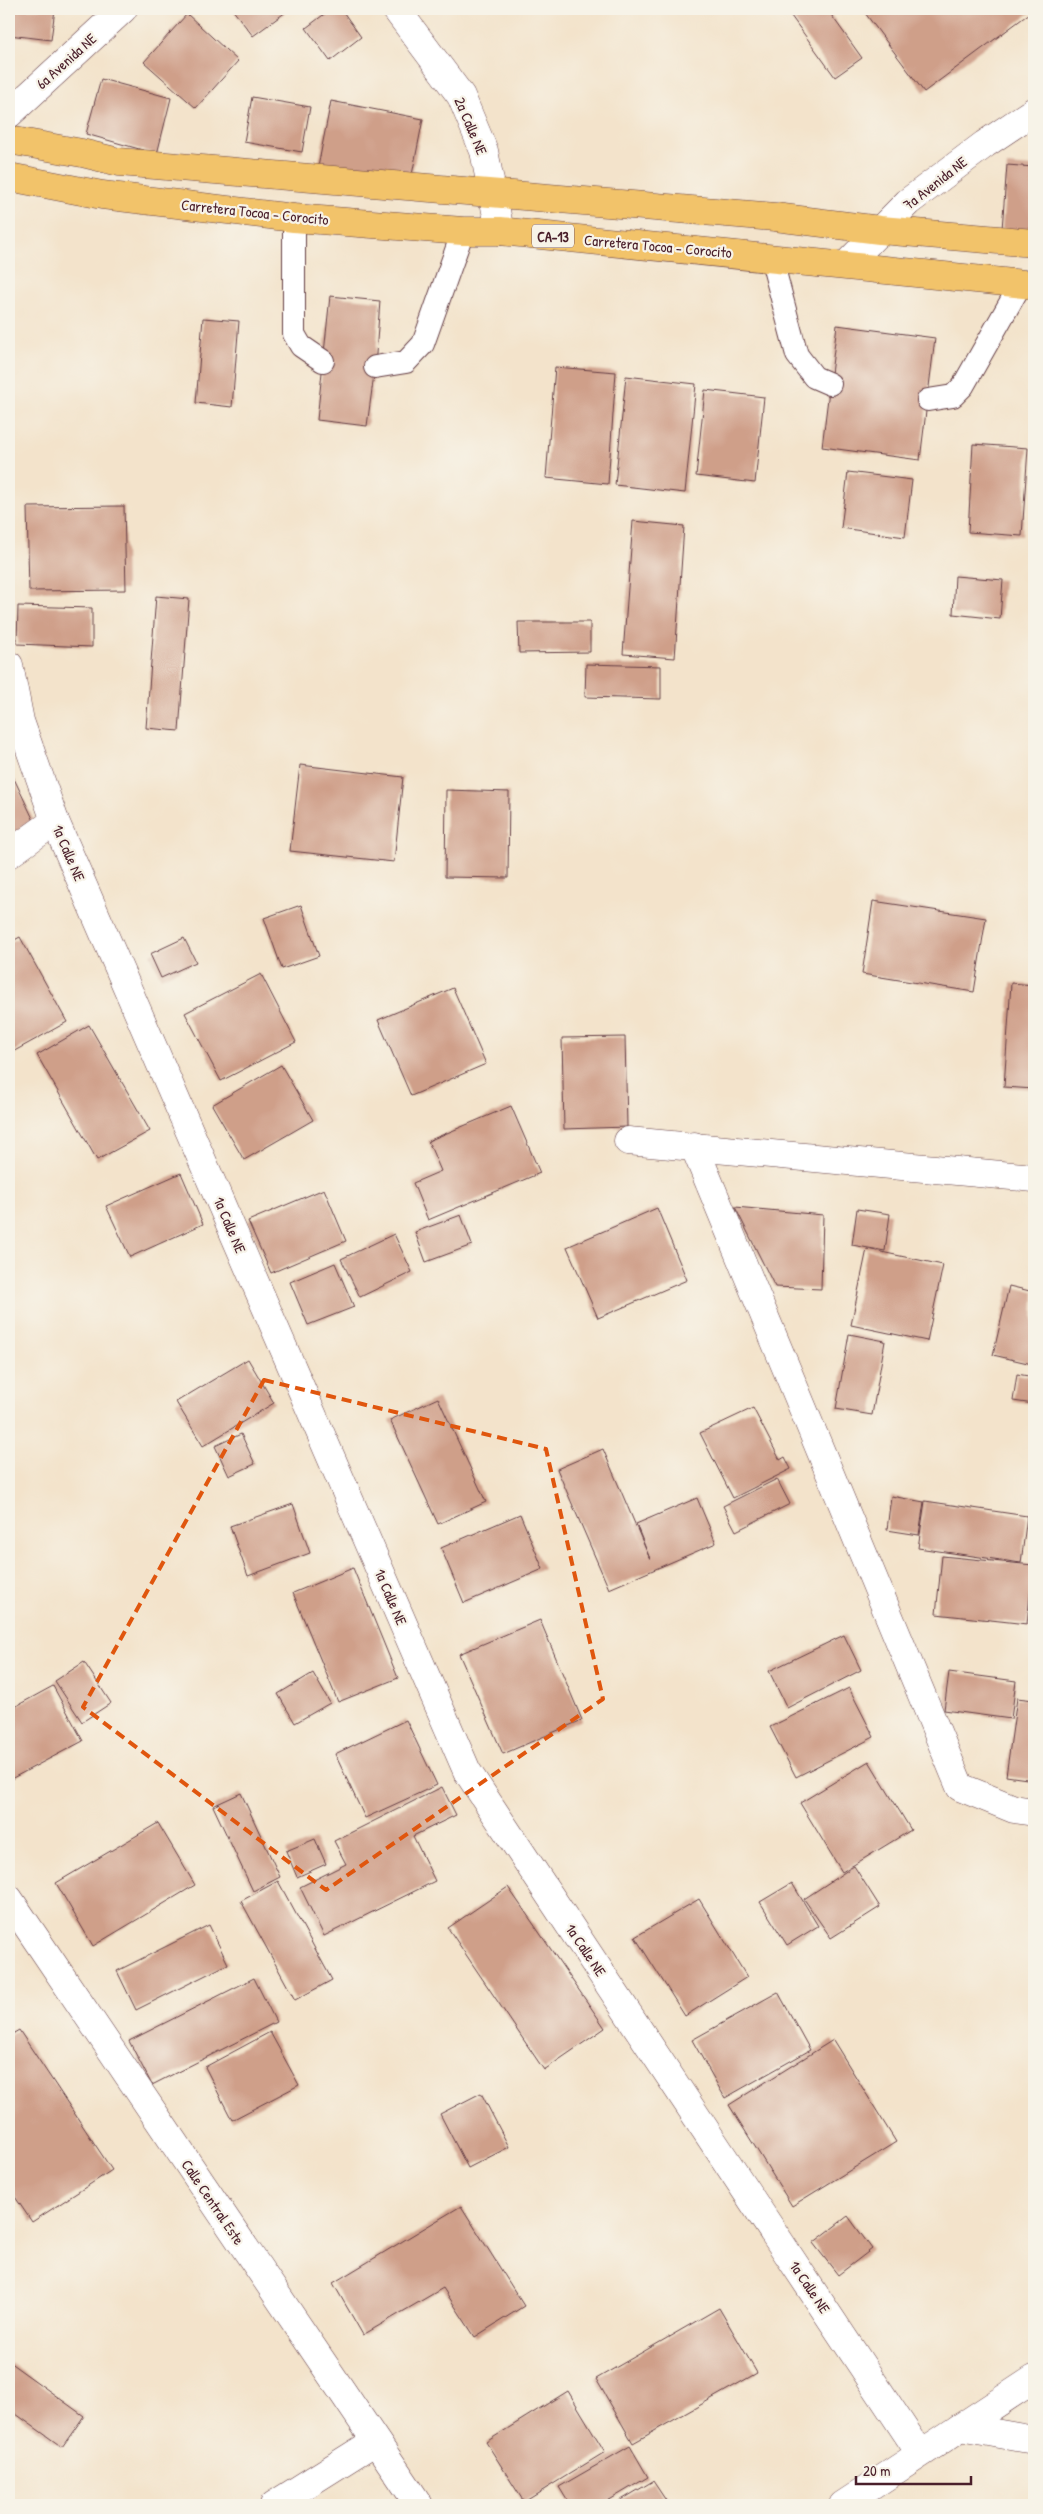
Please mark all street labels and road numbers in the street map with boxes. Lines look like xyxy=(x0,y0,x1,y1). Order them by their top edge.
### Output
street label: 6a Avenida NE xyxy=(31,28,101,94)
street label: 2a Calle NE xyxy=(449,94,493,158)
street label: 7a Avenida NE xyxy=(899,151,972,215)
street label: Carretera Tocoa - Corocito xyxy=(180,194,330,230)
road number: CA-13 xyxy=(532,225,574,248)
street label: Carretera Tocoa - Corocito xyxy=(583,229,733,263)
street label: 1a Calle NE xyxy=(48,822,90,885)
street label: 1a Calle NE xyxy=(209,1194,251,1257)
street label: 1a Calle NE xyxy=(370,1566,412,1629)
street label: 1a Calle NE xyxy=(561,1920,612,1981)
street label: Calle Central Este xyxy=(177,2155,249,2249)
street label: 1a Calle NE xyxy=(785,2257,836,2318)

